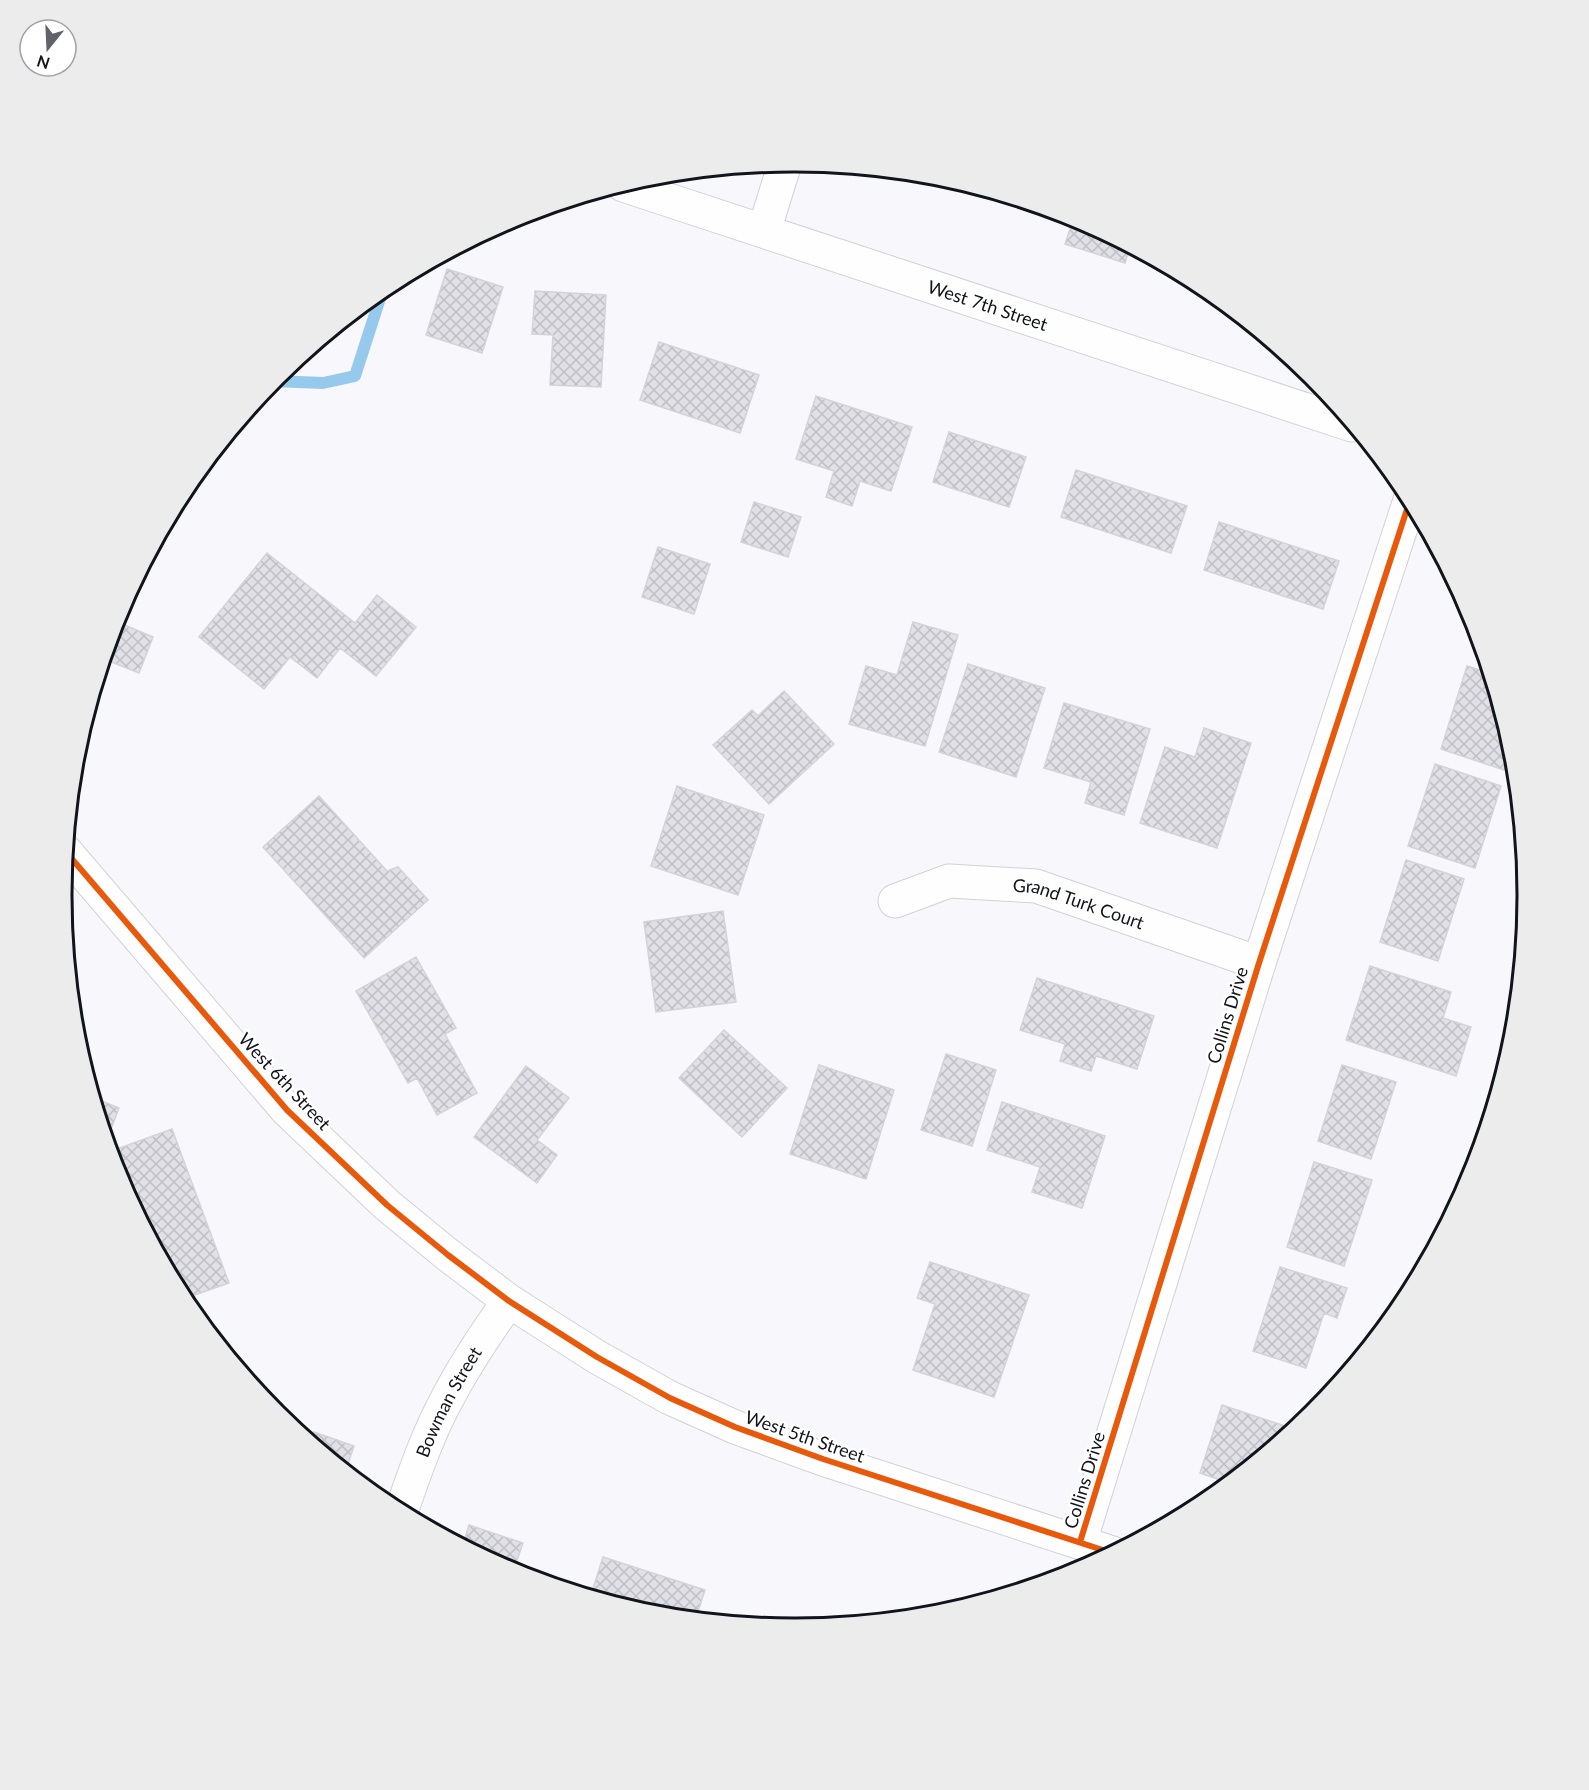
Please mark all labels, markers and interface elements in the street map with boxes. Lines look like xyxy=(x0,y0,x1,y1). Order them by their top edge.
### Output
north arrow xyxy=(18,18,78,78)
text: N xyxy=(34,52,52,74)
street label: West 7th Street xyxy=(925,275,1051,335)
street label: Grand Turk Court xyxy=(1012,874,1148,934)
street label: Collins Drive xyxy=(1202,964,1252,1066)
street label: West 6th Street xyxy=(234,1028,336,1135)
street label: Bowman Street xyxy=(411,1342,486,1460)
street label: West 5th Street xyxy=(742,1405,868,1467)
street label: Collins Drive xyxy=(1059,1429,1109,1531)

